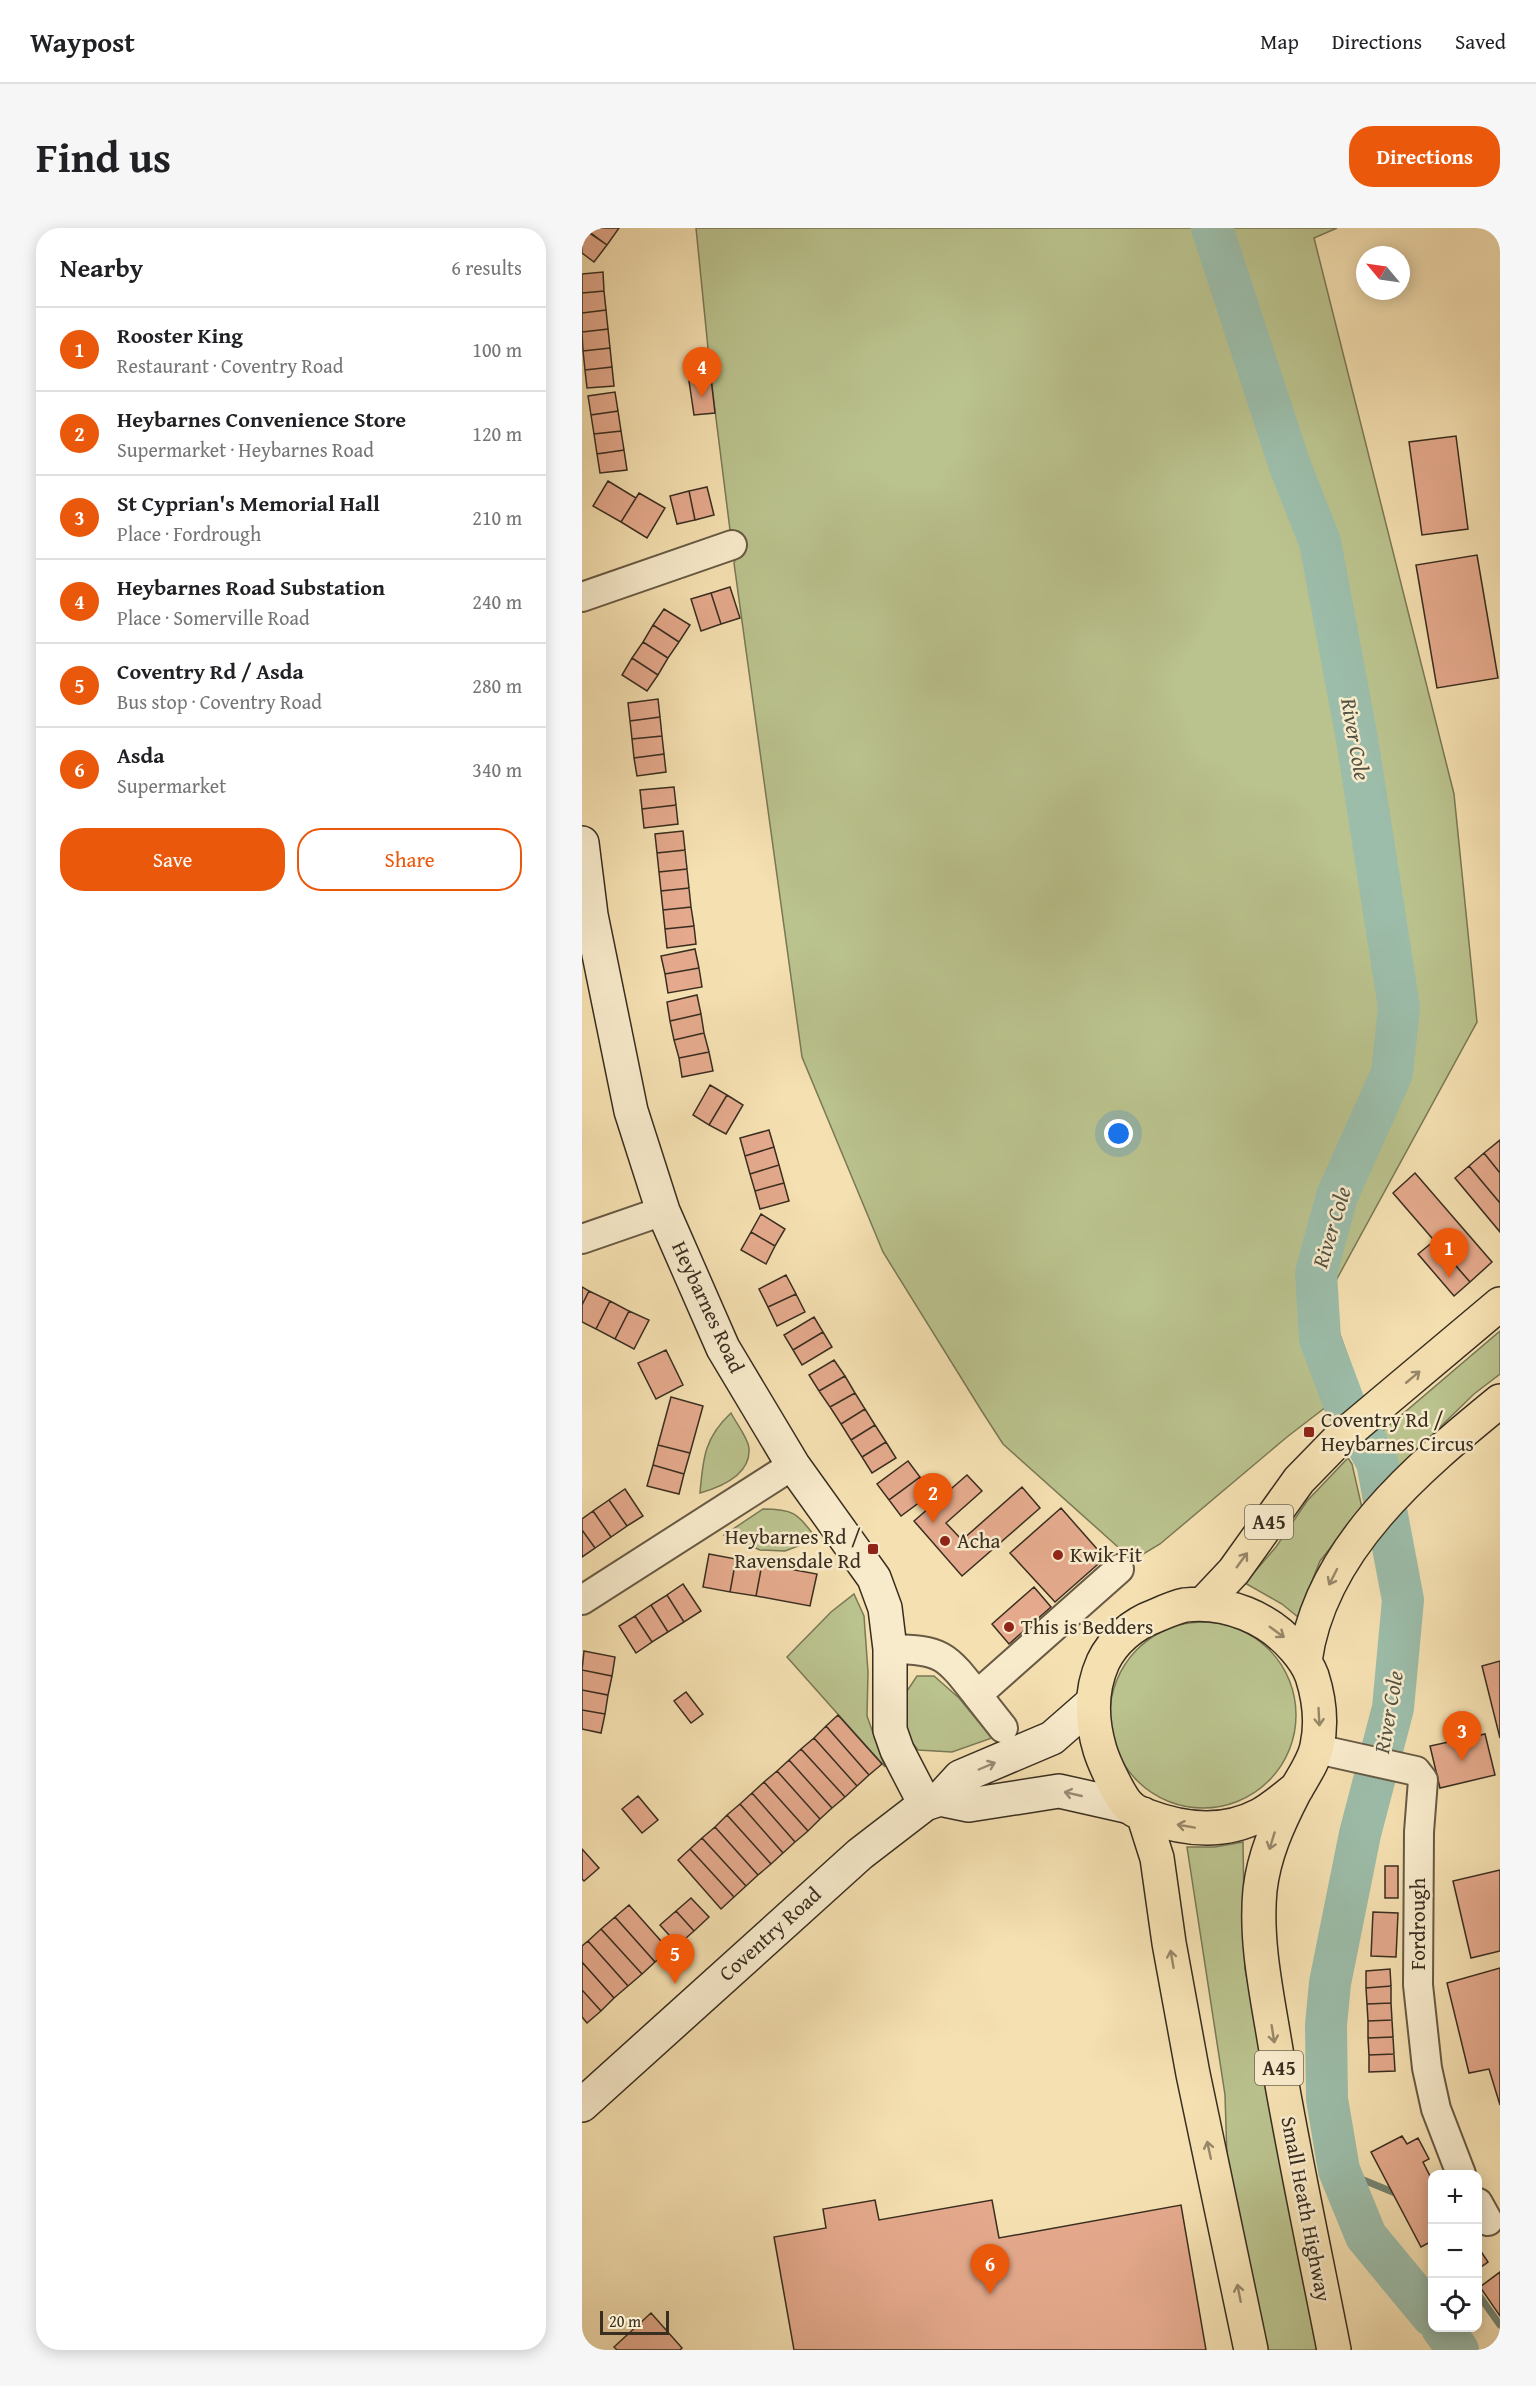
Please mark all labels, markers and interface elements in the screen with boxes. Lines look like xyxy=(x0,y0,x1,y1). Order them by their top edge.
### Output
text: Waypost xyxy=(30,21,135,62)
text: Map xyxy=(1260,26,1299,57)
text: Directions xyxy=(1332,26,1422,57)
text: Saved xyxy=(1455,26,1506,57)
text: Find us xyxy=(36,126,171,187)
button: Directions xyxy=(1349,126,1500,187)
north arrow xyxy=(1356,246,1410,300)
text: Nearby xyxy=(60,248,143,287)
text: 6 results xyxy=(451,253,522,282)
text: Rooster King xyxy=(117,319,243,351)
text: 1 xyxy=(74,335,85,364)
text: 100 m xyxy=(472,335,522,364)
pin: 4 xyxy=(682,348,722,397)
text: Restaurant · Coventry Road xyxy=(117,351,343,380)
text: Heybarnes Convenience Store xyxy=(117,403,406,435)
text: 2 xyxy=(74,419,85,448)
text: 120 m xyxy=(472,419,522,448)
text: Supermarket · Heybarnes Road xyxy=(117,435,374,464)
text: St Cyprian's Memorial Hall xyxy=(117,487,380,519)
text: 3 xyxy=(74,503,85,532)
text: 210 m xyxy=(472,503,522,532)
text: Place · Fordrough xyxy=(117,519,261,548)
text: Heybarnes Road Substation xyxy=(117,571,385,603)
text: 4 xyxy=(74,587,85,616)
text: 240 m xyxy=(472,587,522,616)
text: Place · Somerville Road xyxy=(117,603,310,632)
text: Coventry Rd / Asda xyxy=(117,655,304,687)
text: 5 xyxy=(74,671,85,700)
text: 280 m xyxy=(472,671,522,700)
text: Bus stop · Coventry Road xyxy=(117,687,322,716)
water label: River Cole xyxy=(1333,694,1379,783)
text: Asda xyxy=(117,739,164,771)
text: 6 xyxy=(74,755,85,784)
text: 340 m xyxy=(472,755,522,784)
text: Supermarket xyxy=(117,771,226,800)
button: Save xyxy=(60,828,285,891)
button: Share xyxy=(297,828,522,891)
your location xyxy=(1104,1119,1133,1148)
water label: River Cole xyxy=(1303,1182,1359,1272)
pin: 1 xyxy=(1430,1228,1468,1278)
street label: Heybarnes Road xyxy=(664,1236,753,1379)
one-way arrow xyxy=(1405,1370,1420,1384)
place label: Coventry Rd / Heybarnes Circus xyxy=(1321,1404,1474,1459)
marker: Coventry Rd / Heybarnes Circus xyxy=(1302,1425,1316,1439)
pin: 2 xyxy=(914,1474,952,1523)
road number: A45 xyxy=(1245,1505,1293,1539)
place label: Heybarnes Rd / Ravensdale Rd xyxy=(725,1521,862,1576)
place label: Acha xyxy=(957,1525,1001,1556)
marker: Acha xyxy=(938,1534,952,1548)
place label: Kwik Fit xyxy=(1070,1539,1143,1570)
marker: Heybarnes Rd / Ravensdale Rd xyxy=(866,1542,880,1556)
marker: Kwik Fit xyxy=(1051,1548,1065,1562)
one-way arrow xyxy=(1236,1552,1248,1568)
one-way arrow xyxy=(1327,1568,1338,1586)
place label: This is Bedders xyxy=(1021,1611,1153,1642)
marker: This is Bedders xyxy=(1002,1620,1016,1634)
one-way arrow xyxy=(1268,1626,1284,1638)
water label: River Cole xyxy=(1365,1668,1411,1757)
one-way arrow xyxy=(1313,1707,1324,1726)
pin: 3 xyxy=(1442,1712,1482,1761)
one-way arrow xyxy=(977,1760,995,1771)
one-way arrow xyxy=(1063,1787,1082,1799)
one-way arrow xyxy=(1177,1820,1197,1831)
one-way arrow xyxy=(1266,1831,1277,1850)
street label: Fordrough xyxy=(1402,1878,1433,1970)
street label: Coventry Road xyxy=(712,1879,828,1988)
pin: 5 xyxy=(656,1934,694,1984)
one-way arrow xyxy=(1166,1950,1177,1969)
one-way arrow xyxy=(1268,2024,1279,2043)
road number: A45 xyxy=(1255,2051,1303,2085)
street label: Small Heath Highway xyxy=(1273,2114,1340,2305)
one-way arrow xyxy=(1203,2141,1214,2161)
map controls xyxy=(1428,2170,1482,2332)
button: + xyxy=(1428,2170,1482,2224)
button: − xyxy=(1428,2224,1482,2278)
pin: 6 xyxy=(970,2244,1010,2294)
button: locate xyxy=(1428,2278,1482,2332)
one-way arrow xyxy=(1233,2283,1244,2303)
scale bar xyxy=(600,2308,669,2336)
text: 20 m xyxy=(609,2309,641,2333)

